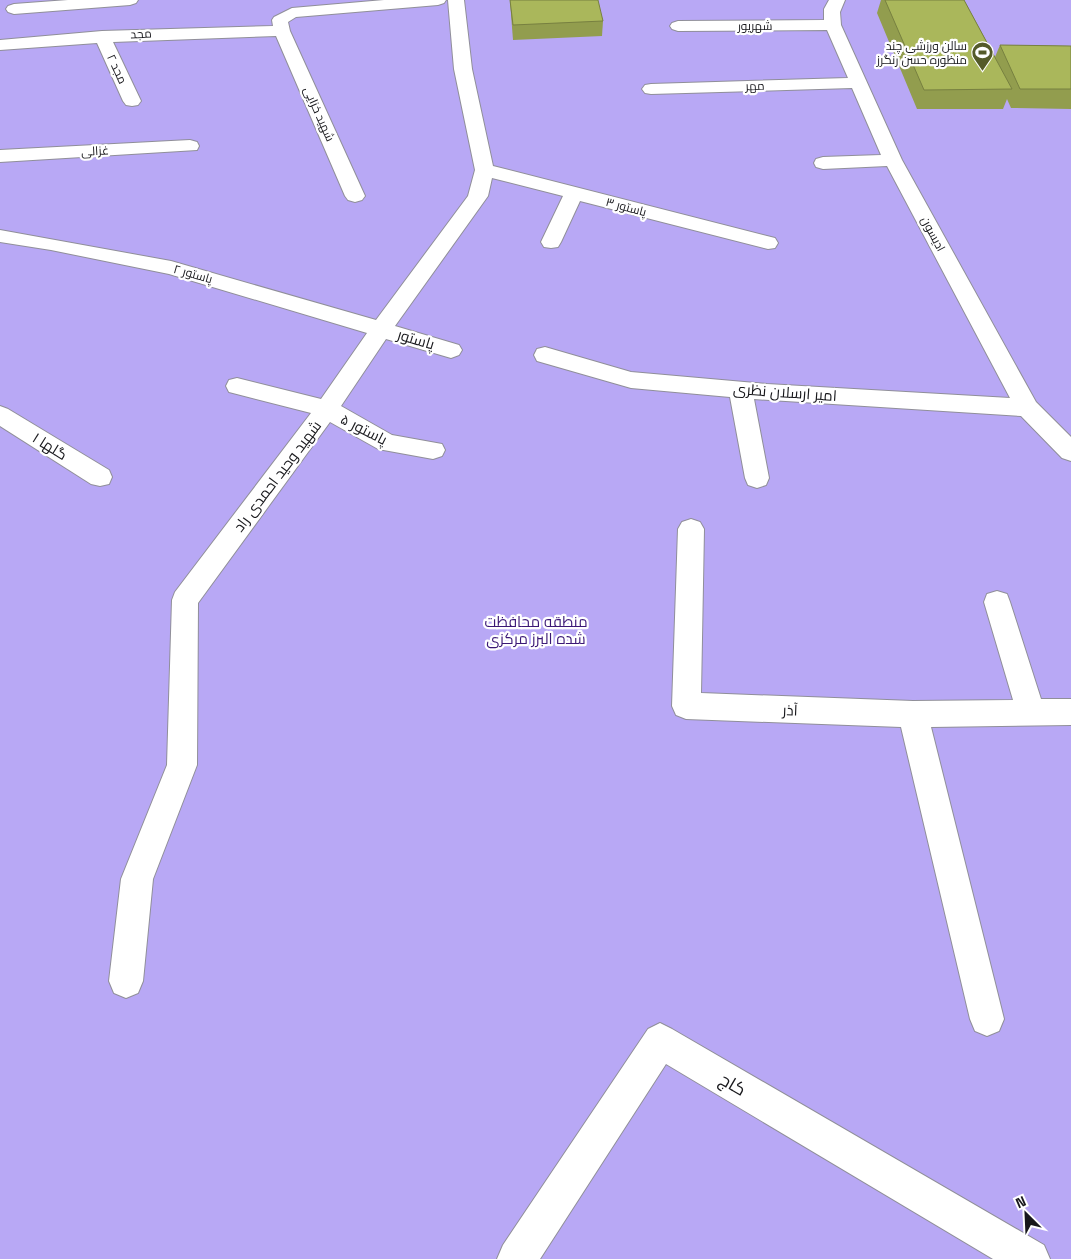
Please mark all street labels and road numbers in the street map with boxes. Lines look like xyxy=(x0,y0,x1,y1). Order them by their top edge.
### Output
street label: شهریور xyxy=(737,18,772,34)
street label: مجد xyxy=(130,25,152,43)
street label: مجد ۲ xyxy=(103,52,131,86)
street label: مهر xyxy=(744,78,765,94)
street label: شهید خزایی xyxy=(300,84,338,144)
street label: غزالی xyxy=(81,142,109,160)
street label: پاستور ۳ xyxy=(604,194,649,221)
street label: ادیسون xyxy=(917,214,949,254)
street label: پاستور ۲ xyxy=(171,261,215,288)
street label: پاستور xyxy=(394,324,437,355)
street label: امیر ارسلان نظری xyxy=(732,379,837,406)
street label: پاستور ۵ xyxy=(337,409,391,450)
street label: شهید وحید احمدی راد xyxy=(229,417,326,536)
street label: گلها ۱ xyxy=(29,428,71,465)
street label: آذر xyxy=(781,700,798,720)
street label: کاج xyxy=(715,1067,750,1102)

